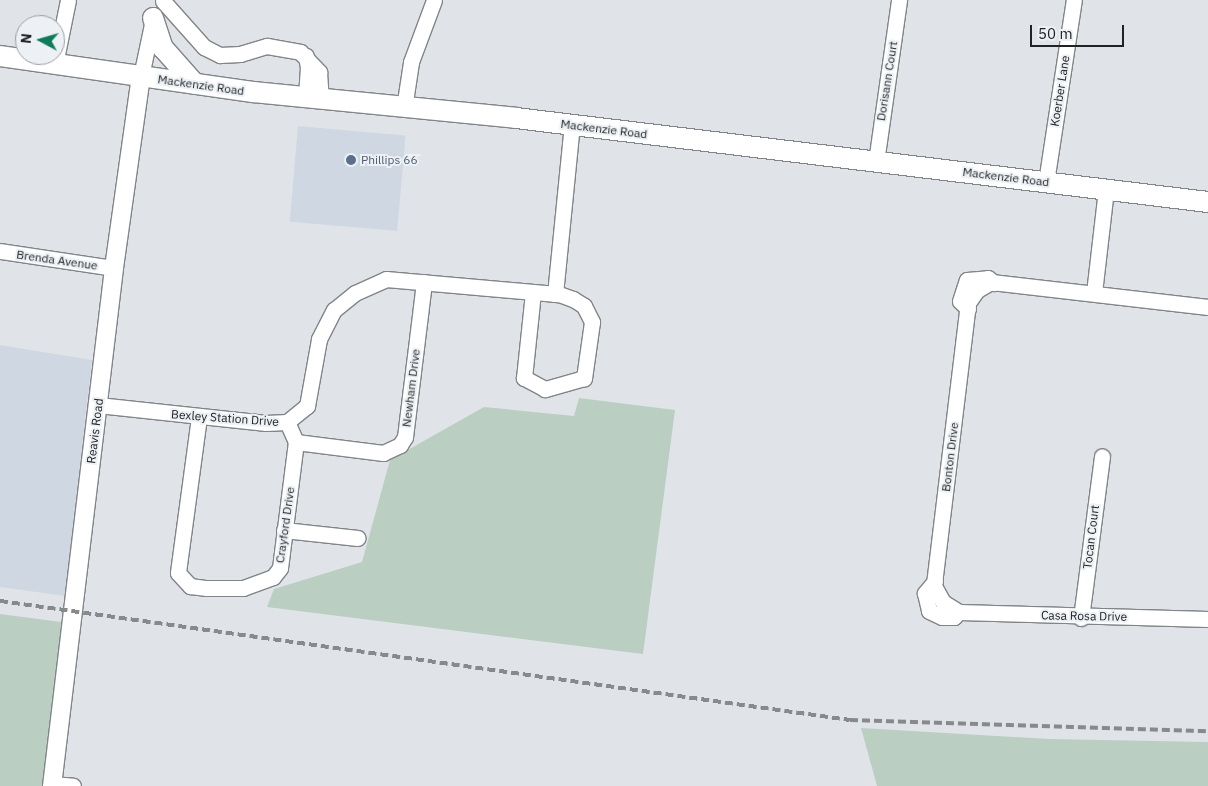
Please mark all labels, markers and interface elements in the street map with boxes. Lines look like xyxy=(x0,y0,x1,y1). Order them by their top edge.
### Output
north arrow xyxy=(15,15,65,65)
scale bar xyxy=(1033,15,1127,47)
text: 50 m xyxy=(1038,24,1073,43)
text: N xyxy=(17,33,36,45)
street label: Dorisann Court xyxy=(874,40,900,122)
street label: Koerber Lane xyxy=(1047,55,1073,127)
street label: Mackenzie Road xyxy=(157,72,245,98)
street label: Mackenzie Road xyxy=(560,117,648,141)
place label: Phillips 66 xyxy=(361,153,418,167)
marker: Phillips 66 xyxy=(345,154,357,166)
street label: Mackenzie Road xyxy=(962,165,1050,189)
street label: Brenda Avenue xyxy=(15,247,99,273)
street label: Newham Drive xyxy=(399,348,423,428)
street label: Reavis Road xyxy=(84,398,106,464)
street label: Bexley Station Drive xyxy=(171,407,279,429)
street label: Bonton Drive xyxy=(939,422,961,492)
street label: Crayford Drive xyxy=(273,486,297,564)
street label: Tocan Court xyxy=(1080,504,1102,570)
street label: Casa Rosa Drive xyxy=(1041,608,1127,624)

